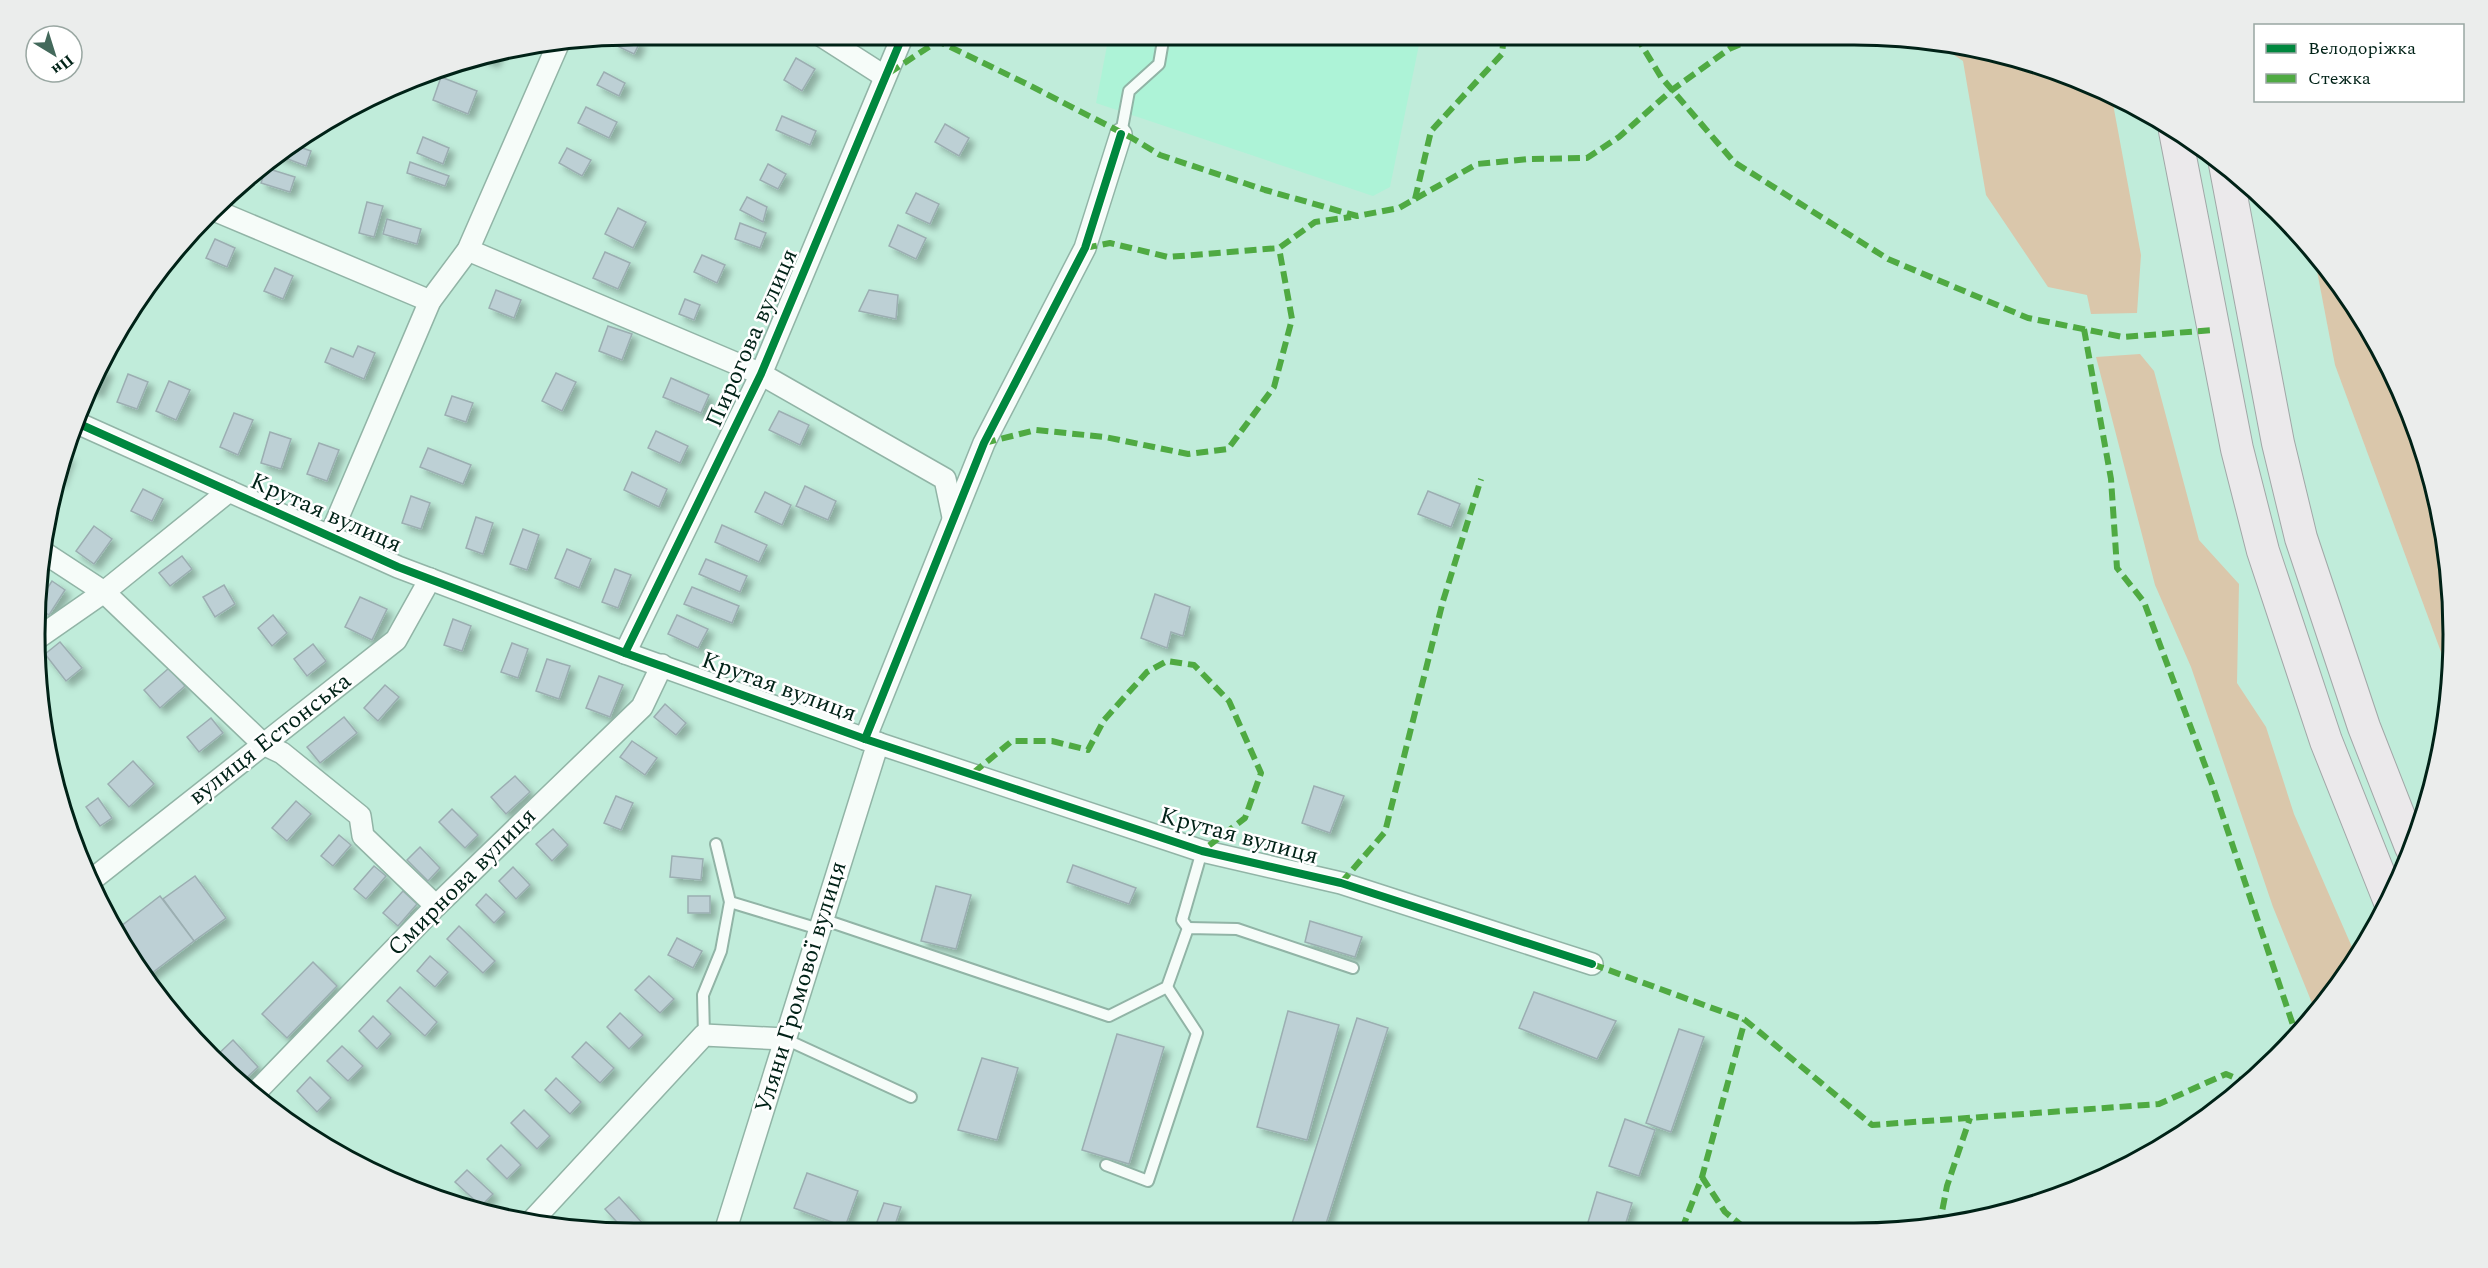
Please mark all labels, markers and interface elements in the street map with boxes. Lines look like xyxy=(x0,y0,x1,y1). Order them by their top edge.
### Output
north arrow xyxy=(24,24,84,84)
legend xyxy=(2254,24,2464,102)
text: Велодоріжка xyxy=(2308,35,2416,62)
text: Пн xyxy=(46,48,79,82)
text: Стежка xyxy=(2308,65,2371,92)
street label: Пирогова вулиця xyxy=(696,243,808,433)
street label: Крутая вулиця xyxy=(244,463,408,563)
street label: Крутая вулиця xyxy=(696,642,862,732)
street label: вулиця Естонська xyxy=(181,664,359,814)
street label: Крутая вулиця xyxy=(1156,798,1322,874)
street label: Смирнова вулиця xyxy=(379,799,545,965)
street label: Уляни Громової вулиця xyxy=(746,857,856,1117)

